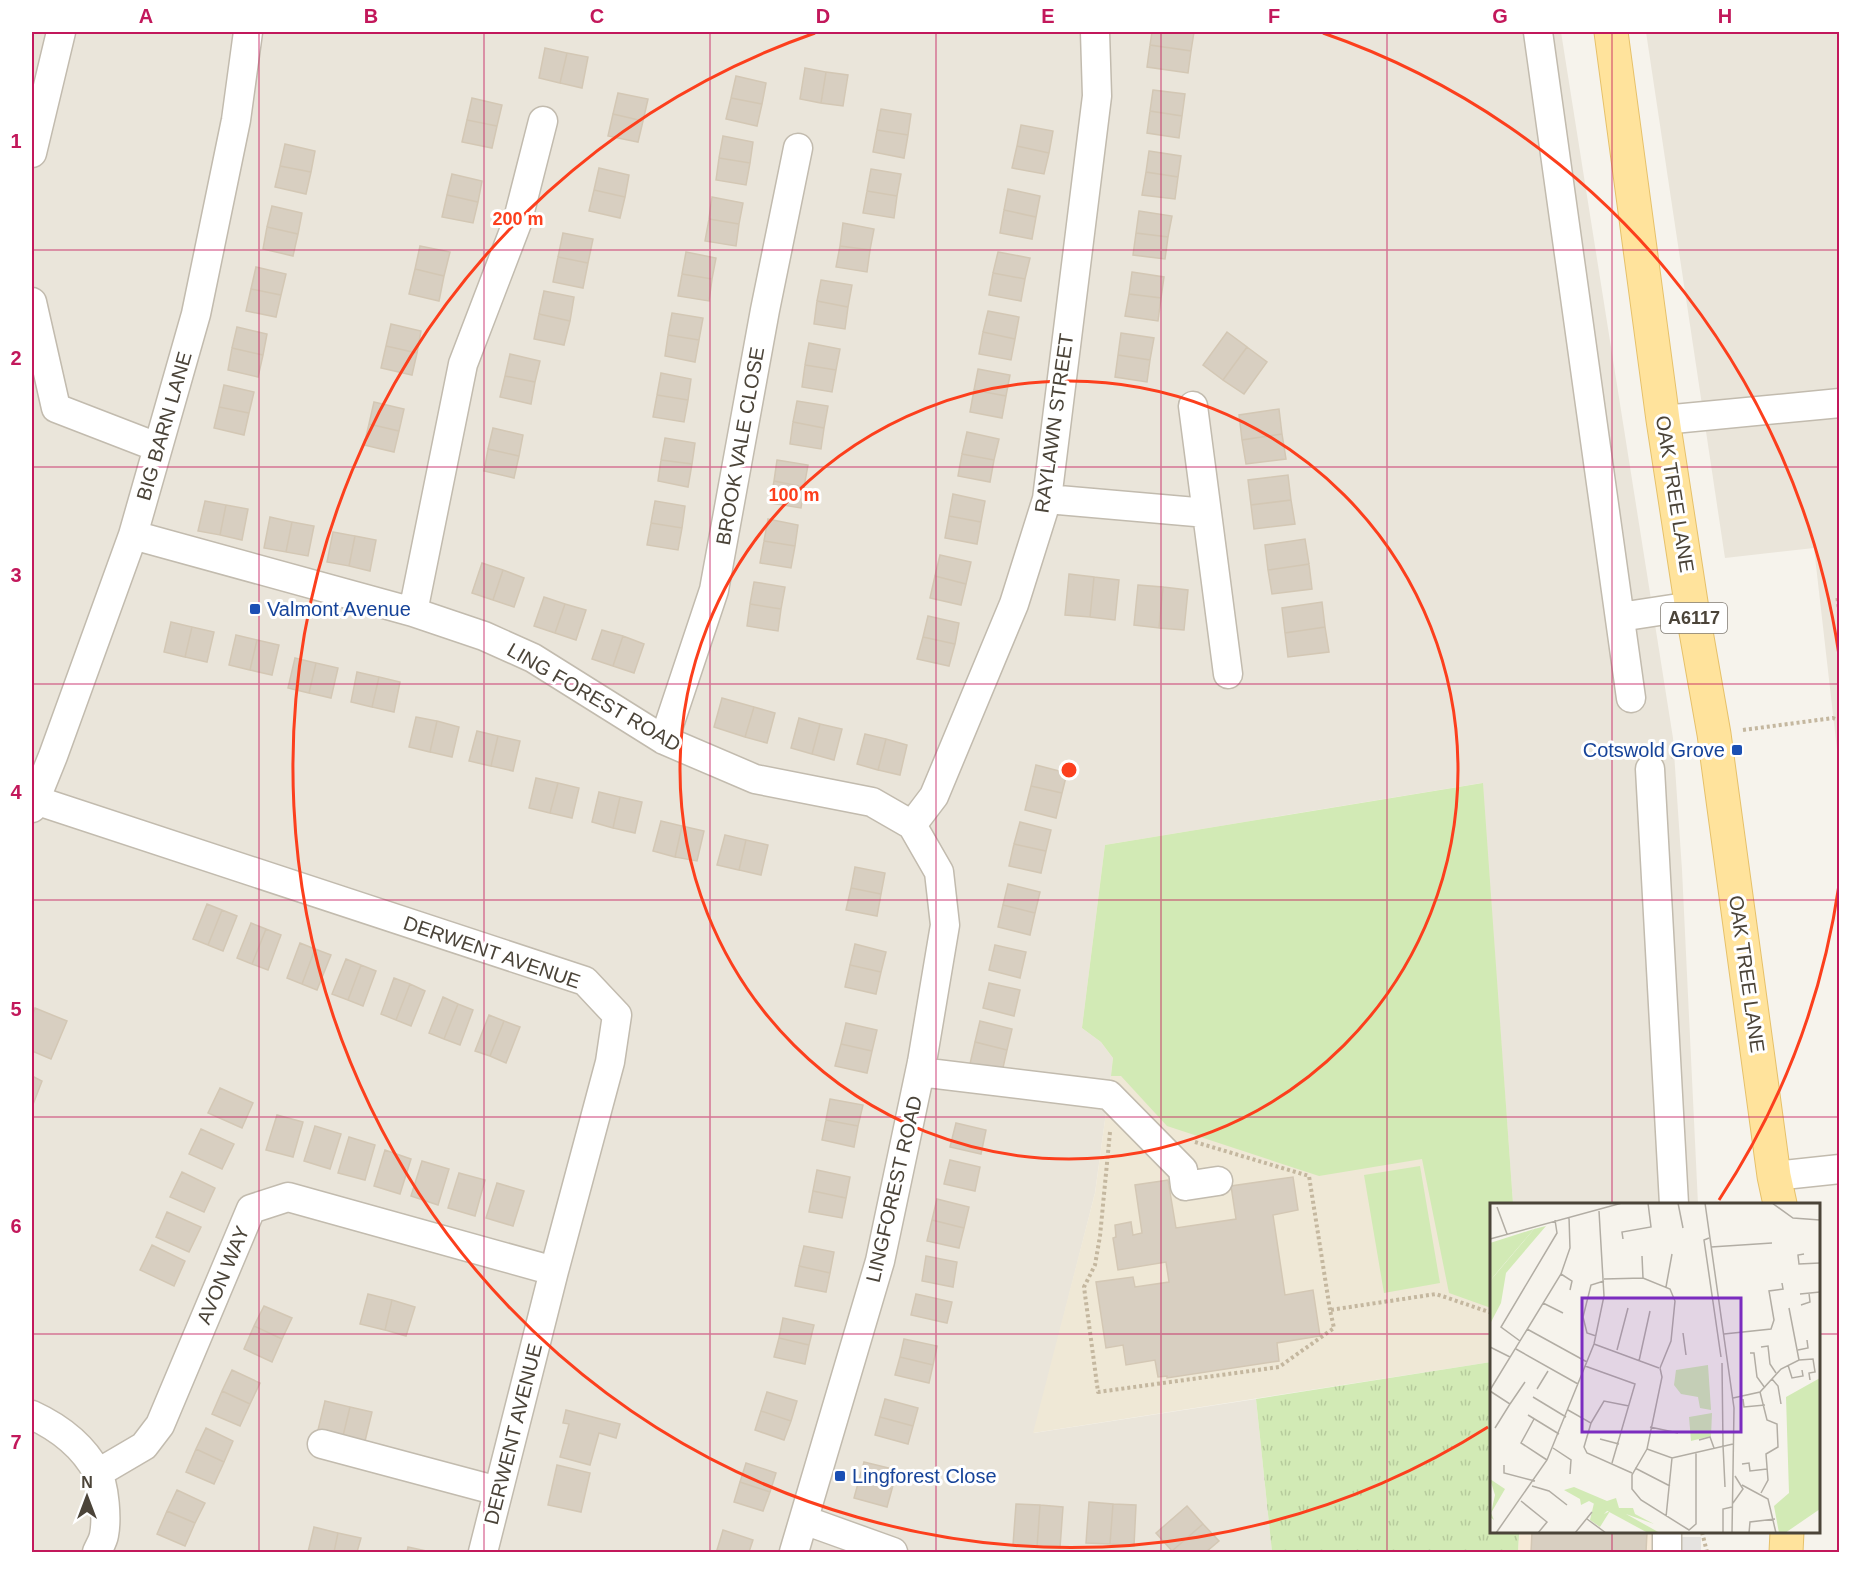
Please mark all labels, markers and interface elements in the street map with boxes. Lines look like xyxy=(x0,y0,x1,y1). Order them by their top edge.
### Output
text: A xyxy=(139,5,153,27)
text: B xyxy=(364,5,378,27)
text: C xyxy=(590,5,604,27)
text: D xyxy=(816,5,830,27)
text: E xyxy=(1041,5,1055,27)
text: F xyxy=(1268,5,1280,27)
text: G xyxy=(1492,5,1508,27)
text: H xyxy=(1718,5,1732,27)
text: 1 xyxy=(10,130,22,152)
text: 200 m xyxy=(492,209,544,229)
street label: RAYLAWN STREET xyxy=(1031,332,1077,514)
street label: BROOK VALE CLOSE xyxy=(712,345,768,547)
text: 2 xyxy=(10,347,22,369)
street label: BIG BARN LANE xyxy=(132,349,196,503)
street label: OAK TREE LANE xyxy=(1652,414,1698,574)
text: 100 m xyxy=(768,485,820,505)
text: 3 xyxy=(10,564,22,586)
place label: Valmont Avenue xyxy=(267,598,411,620)
marker: Valmont Avenue xyxy=(248,602,262,616)
road number: A6117 xyxy=(1661,603,1727,633)
street label: LING FOREST ROAD xyxy=(503,638,685,756)
place label: Cotswold Grove xyxy=(1583,739,1725,761)
marker: Cotswold Grove xyxy=(1730,743,1744,757)
centre of rings xyxy=(1059,760,1079,780)
text: 4 xyxy=(10,781,22,803)
street label: OAK TREE LANE xyxy=(1725,894,1769,1054)
street label: DERWENT AVENUE xyxy=(401,911,583,993)
text: 5 xyxy=(10,998,22,1020)
street label: LINGFOREST ROAD xyxy=(862,1094,926,1284)
inset map xyxy=(1490,1203,1820,1533)
text: 6 xyxy=(10,1215,22,1237)
street label: AVON WAY xyxy=(193,1223,253,1327)
street label: DERWENT AVENUE xyxy=(480,1341,546,1527)
text: 7 xyxy=(10,1431,22,1453)
place label: Lingforest Close xyxy=(852,1465,997,1487)
north arrow xyxy=(57,1467,117,1527)
marker: Lingforest Close xyxy=(833,1469,847,1483)
text: N xyxy=(81,1474,93,1491)

